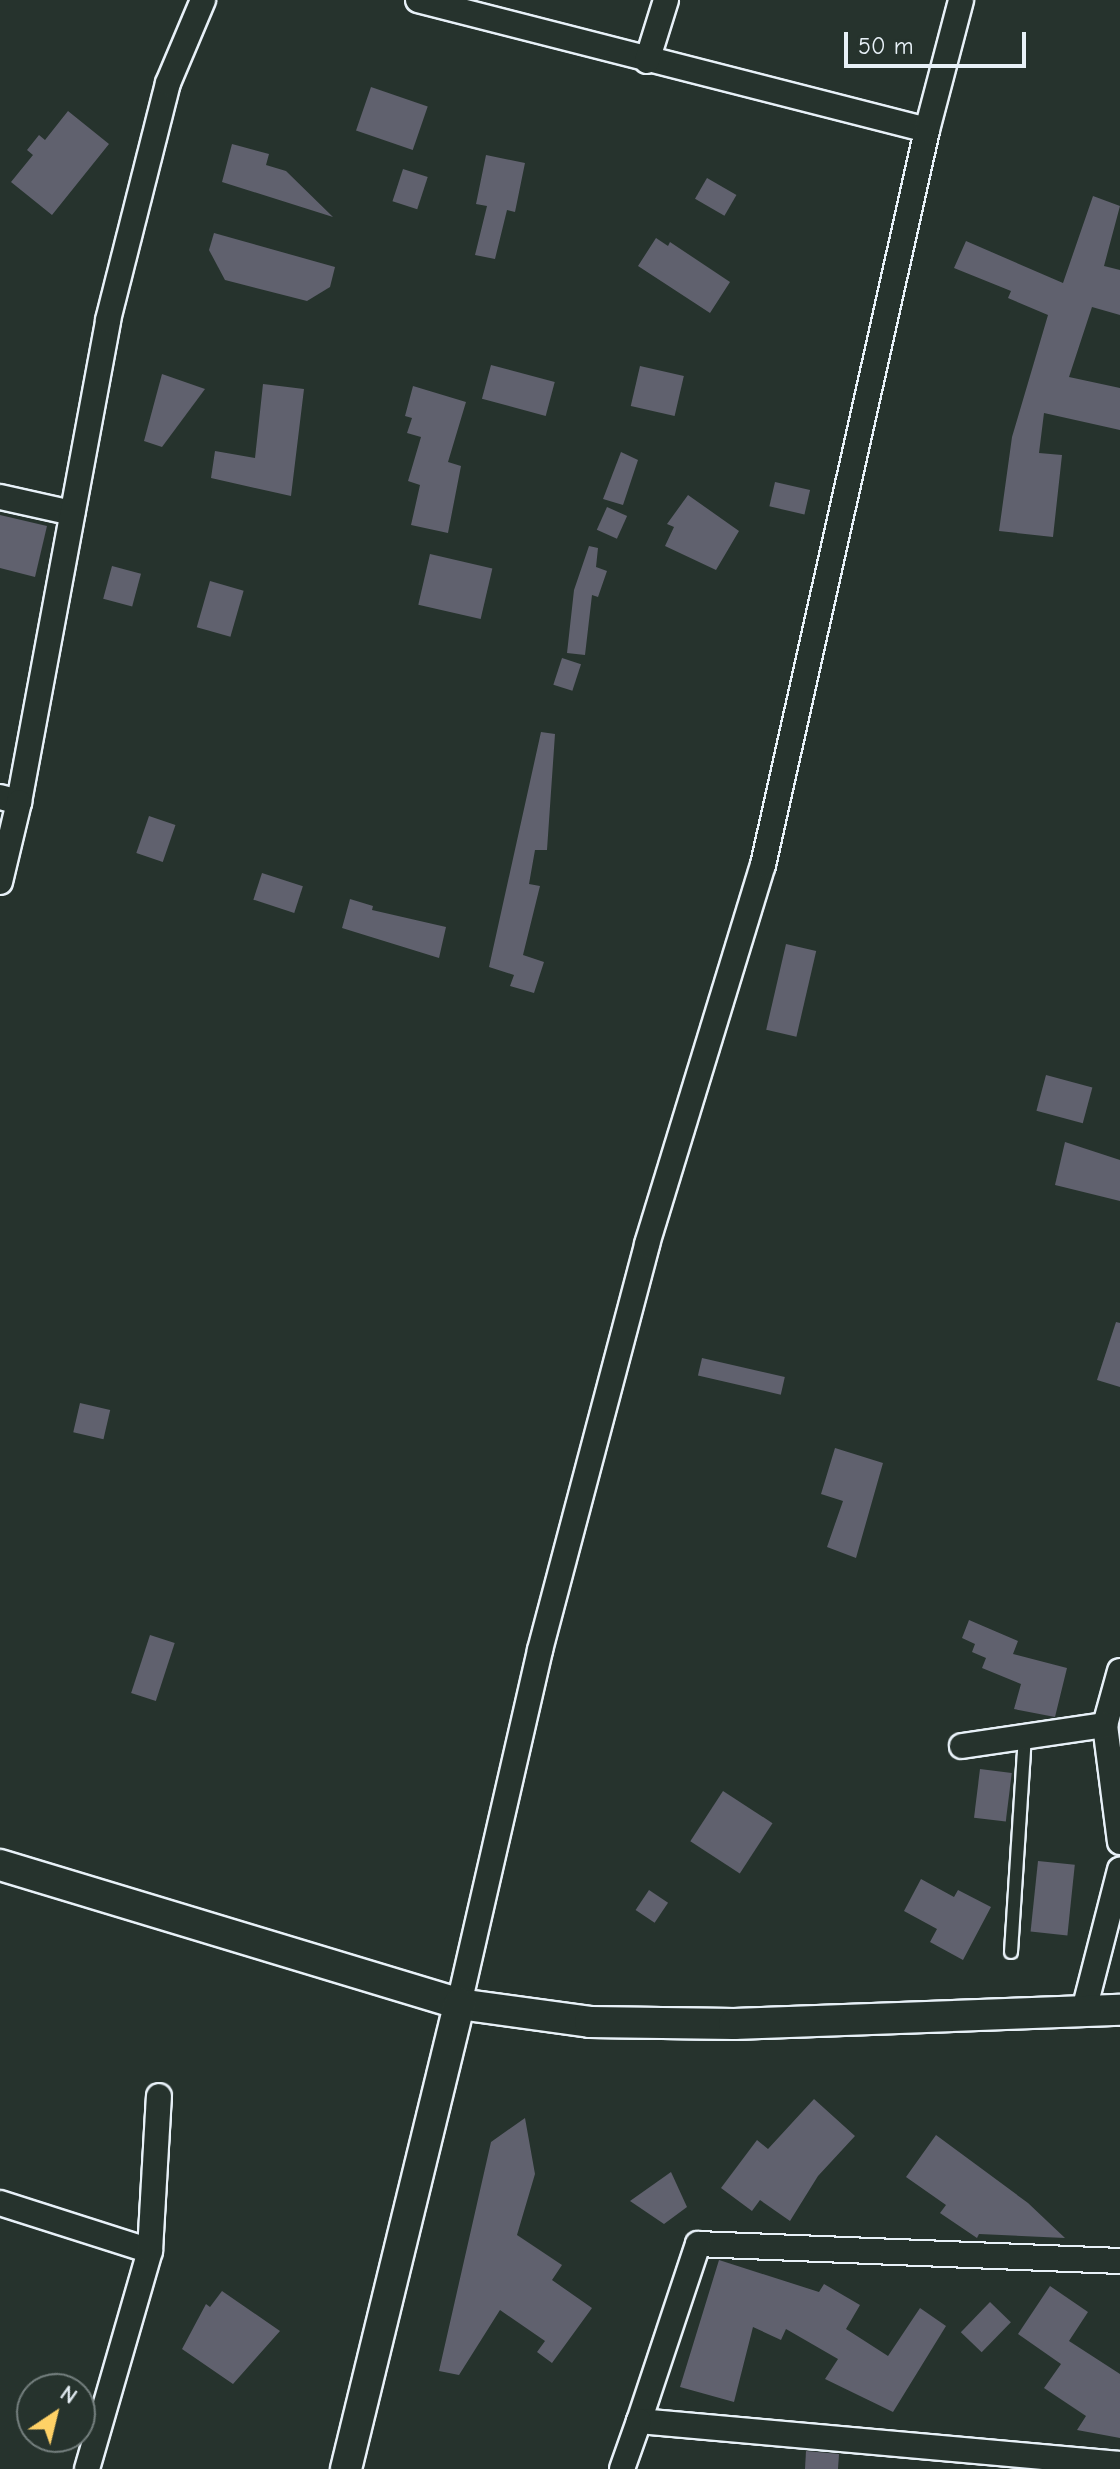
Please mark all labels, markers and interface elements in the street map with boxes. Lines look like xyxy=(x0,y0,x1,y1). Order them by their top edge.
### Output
scale bar xyxy=(848,16,1030,66)
text: 50 m xyxy=(858,32,914,60)
north arrow xyxy=(16,2373,96,2453)
text: N xyxy=(55,2380,82,2410)

